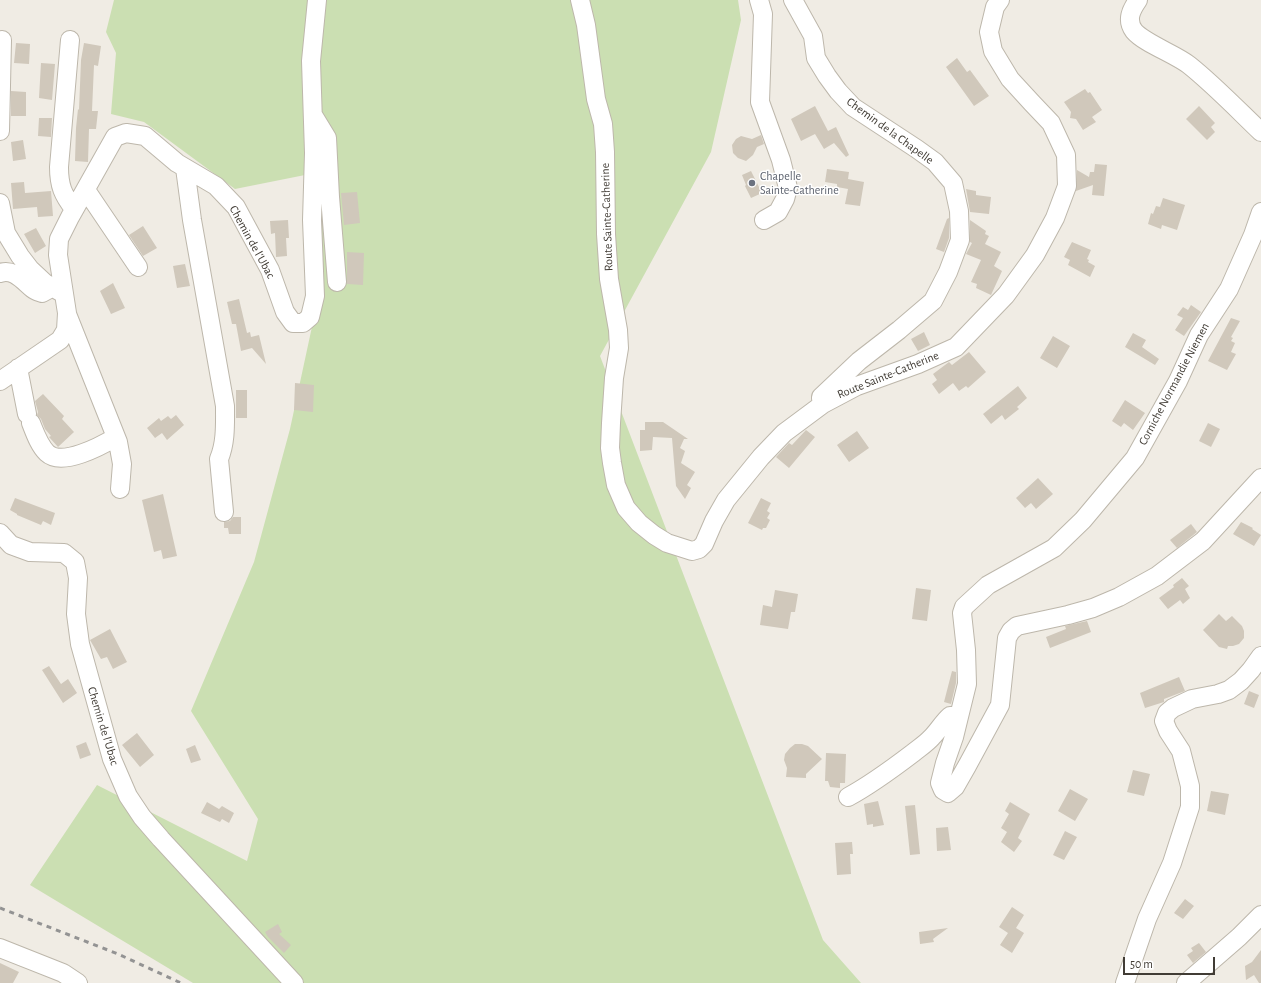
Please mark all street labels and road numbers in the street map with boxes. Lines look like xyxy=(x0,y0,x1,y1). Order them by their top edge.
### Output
street label: Chemin de la Chapelle xyxy=(844,95,936,167)
street label: Route Sainte-Catherine xyxy=(598,163,616,271)
street label: Chemin de l'Ubac xyxy=(226,203,278,281)
street label: Corniche Normandie Niemen xyxy=(1136,320,1212,448)
street label: Route Sainte-Catherine xyxy=(835,348,941,402)
street label: Chemin de l'Ubac xyxy=(84,685,122,767)

